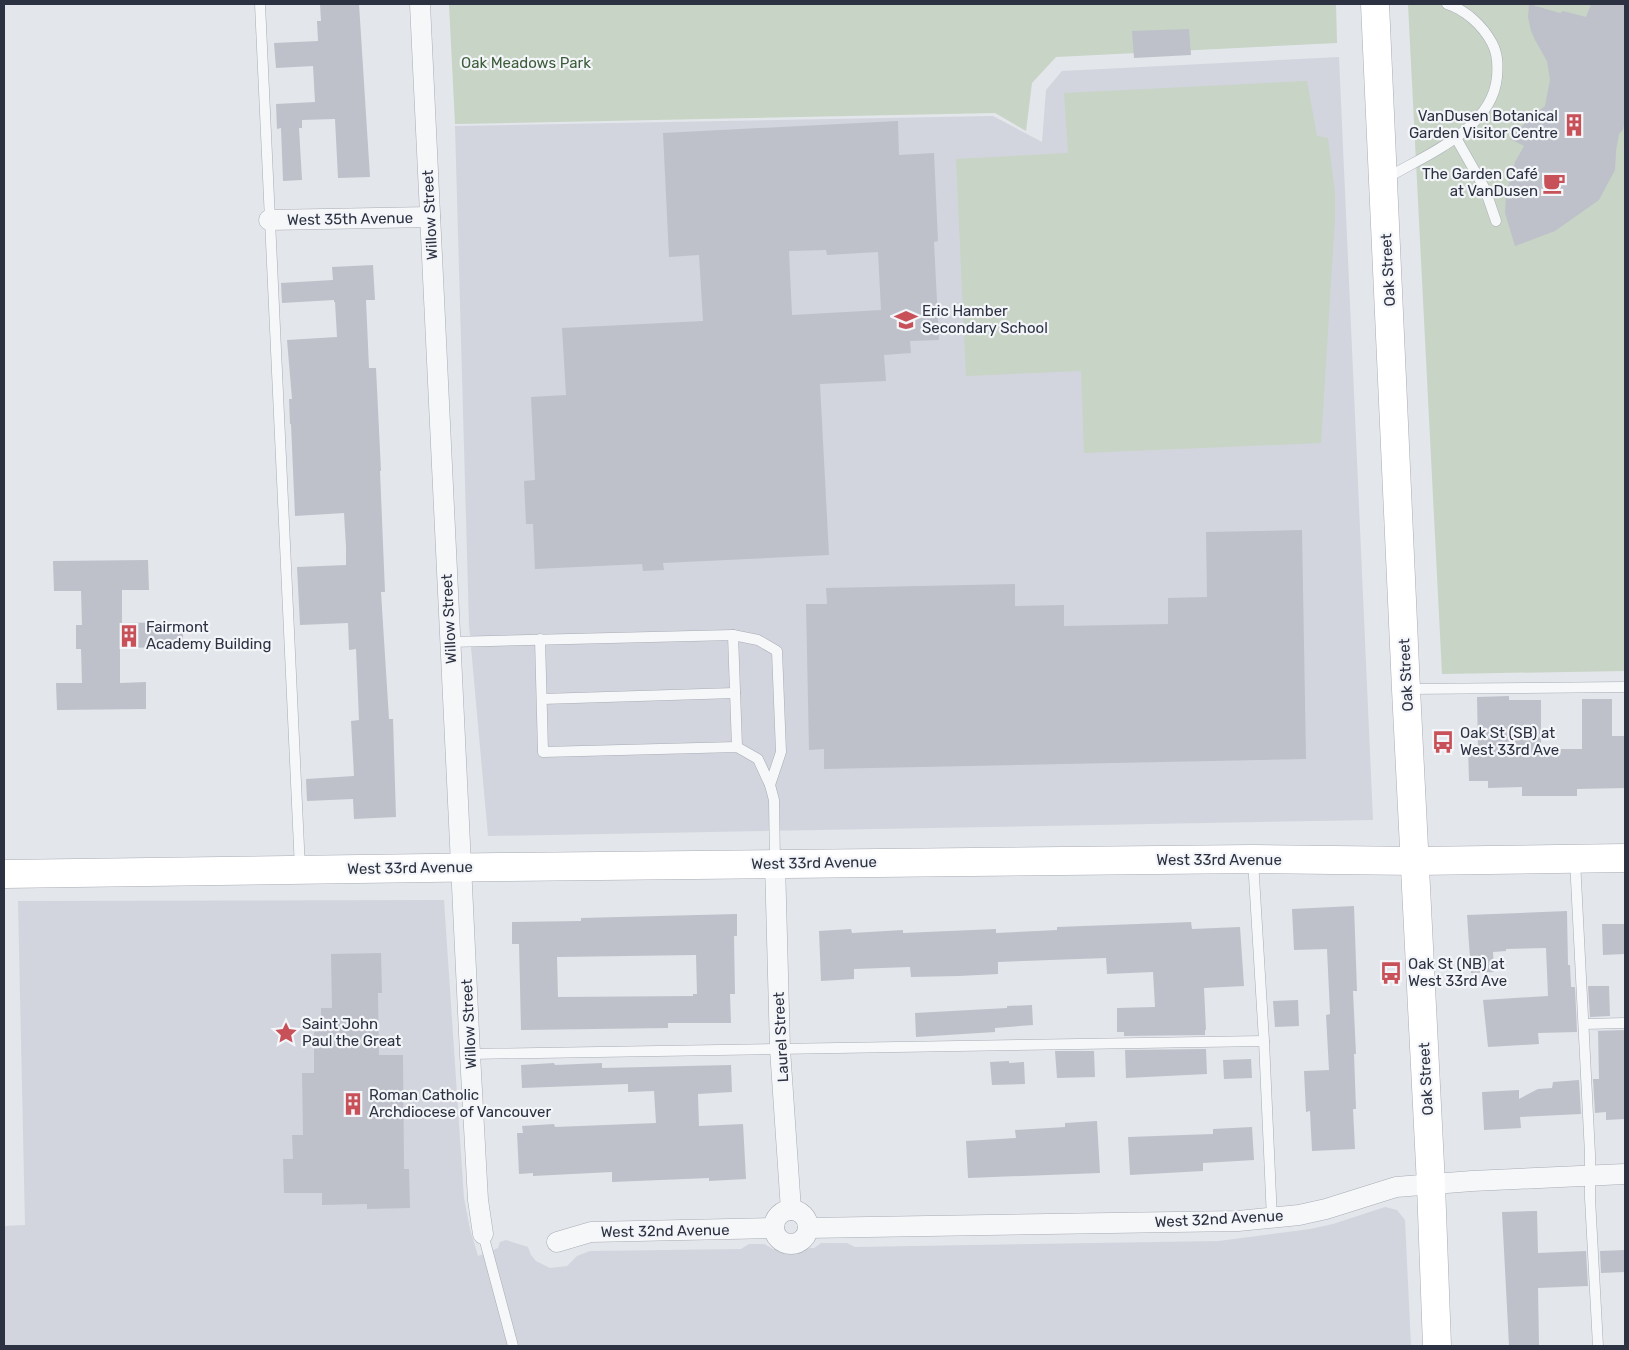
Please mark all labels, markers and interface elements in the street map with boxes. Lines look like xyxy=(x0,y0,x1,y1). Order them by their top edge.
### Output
park label: Oak Meadows Park xyxy=(461,54,591,72)
place label: VanDusen Botanical Garden Visitor Centre xyxy=(1409,107,1558,142)
building icon: VanDusen Botanical Garden Visitor Centre xyxy=(1561,112,1587,138)
place label: The Garden Café at VanDusen xyxy=(1422,165,1538,200)
street label: Willow Street xyxy=(419,169,441,260)
cafe icon: The Garden Café at VanDusen xyxy=(1541,170,1567,196)
street label: West 35th Avenue xyxy=(287,209,413,229)
street label: Oak Street xyxy=(1377,233,1399,307)
place label: Eric Hamber Secondary School xyxy=(922,302,1048,337)
school or university icon: Eric Hamber Secondary School xyxy=(893,307,919,333)
street label: Willow Street xyxy=(438,573,460,664)
place label: Fairmont Academy Building xyxy=(146,618,271,653)
building icon: Fairmont Academy Building xyxy=(116,623,142,649)
street label: Oak Street xyxy=(1395,638,1417,712)
place label: Oak St (SB) at West 33rd Ave xyxy=(1460,724,1559,759)
bus stop icon: Oak St (SB) at West 33rd Ave xyxy=(1430,729,1456,755)
street label: West 33rd Avenue xyxy=(1156,851,1282,869)
street label: West 33rd Avenue xyxy=(751,853,877,873)
street label: West 33rd Avenue xyxy=(347,858,473,878)
place label: Oak St (NB) at West 33rd Ave xyxy=(1408,955,1507,990)
bus stop icon: Oak St (NB) at West 33rd Ave xyxy=(1378,960,1404,986)
street label: Willow Street xyxy=(458,978,480,1069)
street label: Laurel Street xyxy=(770,991,792,1083)
place label: Saint John Paul the Great xyxy=(302,1015,401,1050)
place icon: Saint John Paul the Great xyxy=(273,1020,299,1046)
street label: Oak Street xyxy=(1415,1042,1437,1116)
place label: Roman Catholic Archdiocese of Vancouver xyxy=(369,1086,552,1121)
building icon: Roman Catholic Archdiocese of Vancouver xyxy=(340,1091,366,1117)
street label: West 32nd Avenue xyxy=(1154,1207,1284,1231)
street label: West 32nd Avenue xyxy=(600,1221,730,1241)

